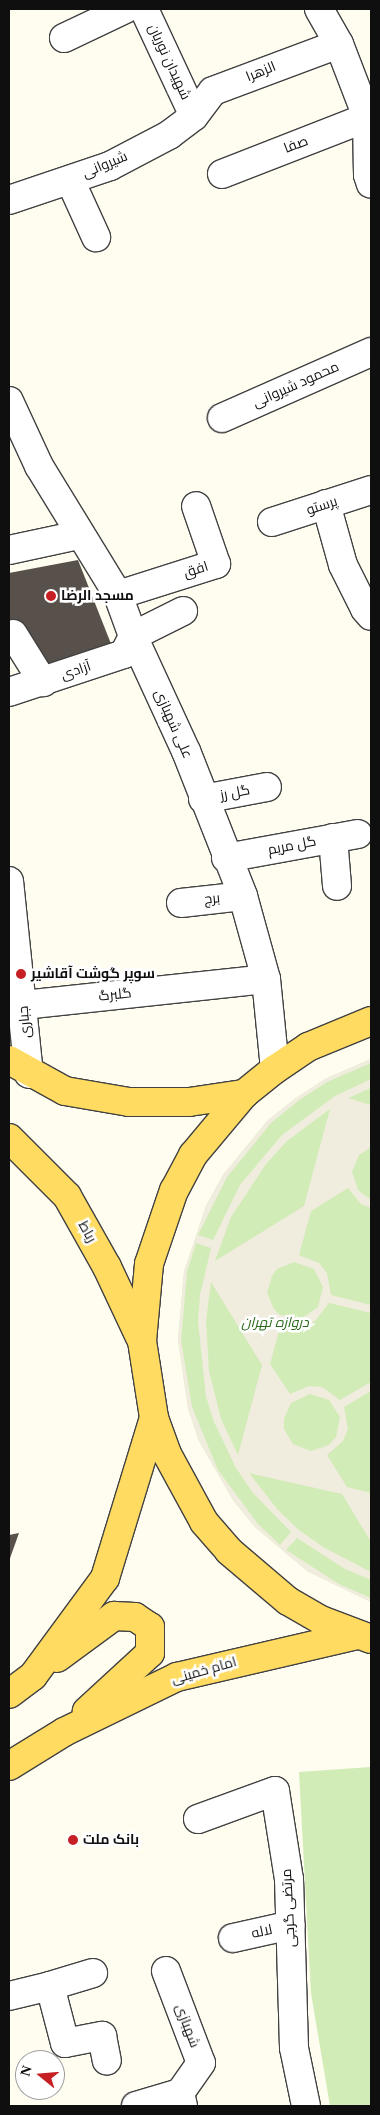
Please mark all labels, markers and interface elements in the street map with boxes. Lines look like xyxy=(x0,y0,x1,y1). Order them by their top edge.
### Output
street label: شهیدان نوریان xyxy=(144,21,194,103)
street label: الزهرا xyxy=(244,58,278,86)
street label: صفا xyxy=(282,133,310,157)
street label: شیروانی xyxy=(80,148,130,182)
street label: محمود شیروانی xyxy=(250,358,342,412)
street label: پرستو xyxy=(304,493,340,519)
street label: افق xyxy=(182,558,210,582)
place label: مسجد الرضا xyxy=(61,588,134,604)
marker: مسجد الرضا xyxy=(45,590,57,602)
street label: آزادی xyxy=(59,658,93,684)
street label: علی شهبازی xyxy=(150,687,196,761)
street label: گل رز xyxy=(219,782,251,804)
street label: گل مریم xyxy=(266,833,318,859)
street label: برج xyxy=(203,890,221,908)
place label: سوپر گوشت آقاشیر xyxy=(31,966,155,982)
marker: سوپر گوشت آقاشیر xyxy=(15,968,27,980)
street label: گلبرگ xyxy=(98,985,132,1005)
street label: جباری xyxy=(15,1005,35,1039)
street label: رباط xyxy=(74,1218,100,1246)
park label: دروازه تهران xyxy=(241,1315,309,1331)
street label: امام خمینی xyxy=(169,1654,239,1688)
place label: بانک ملت xyxy=(83,1832,139,1848)
marker: بانک ملت xyxy=(67,1834,79,1846)
street label: مرتضی گرجی xyxy=(279,1868,299,1948)
street label: لاله xyxy=(250,1922,274,1942)
street label: شهبازی xyxy=(171,2002,203,2050)
north arrow xyxy=(15,2050,65,2100)
text: N xyxy=(17,2064,35,2078)

